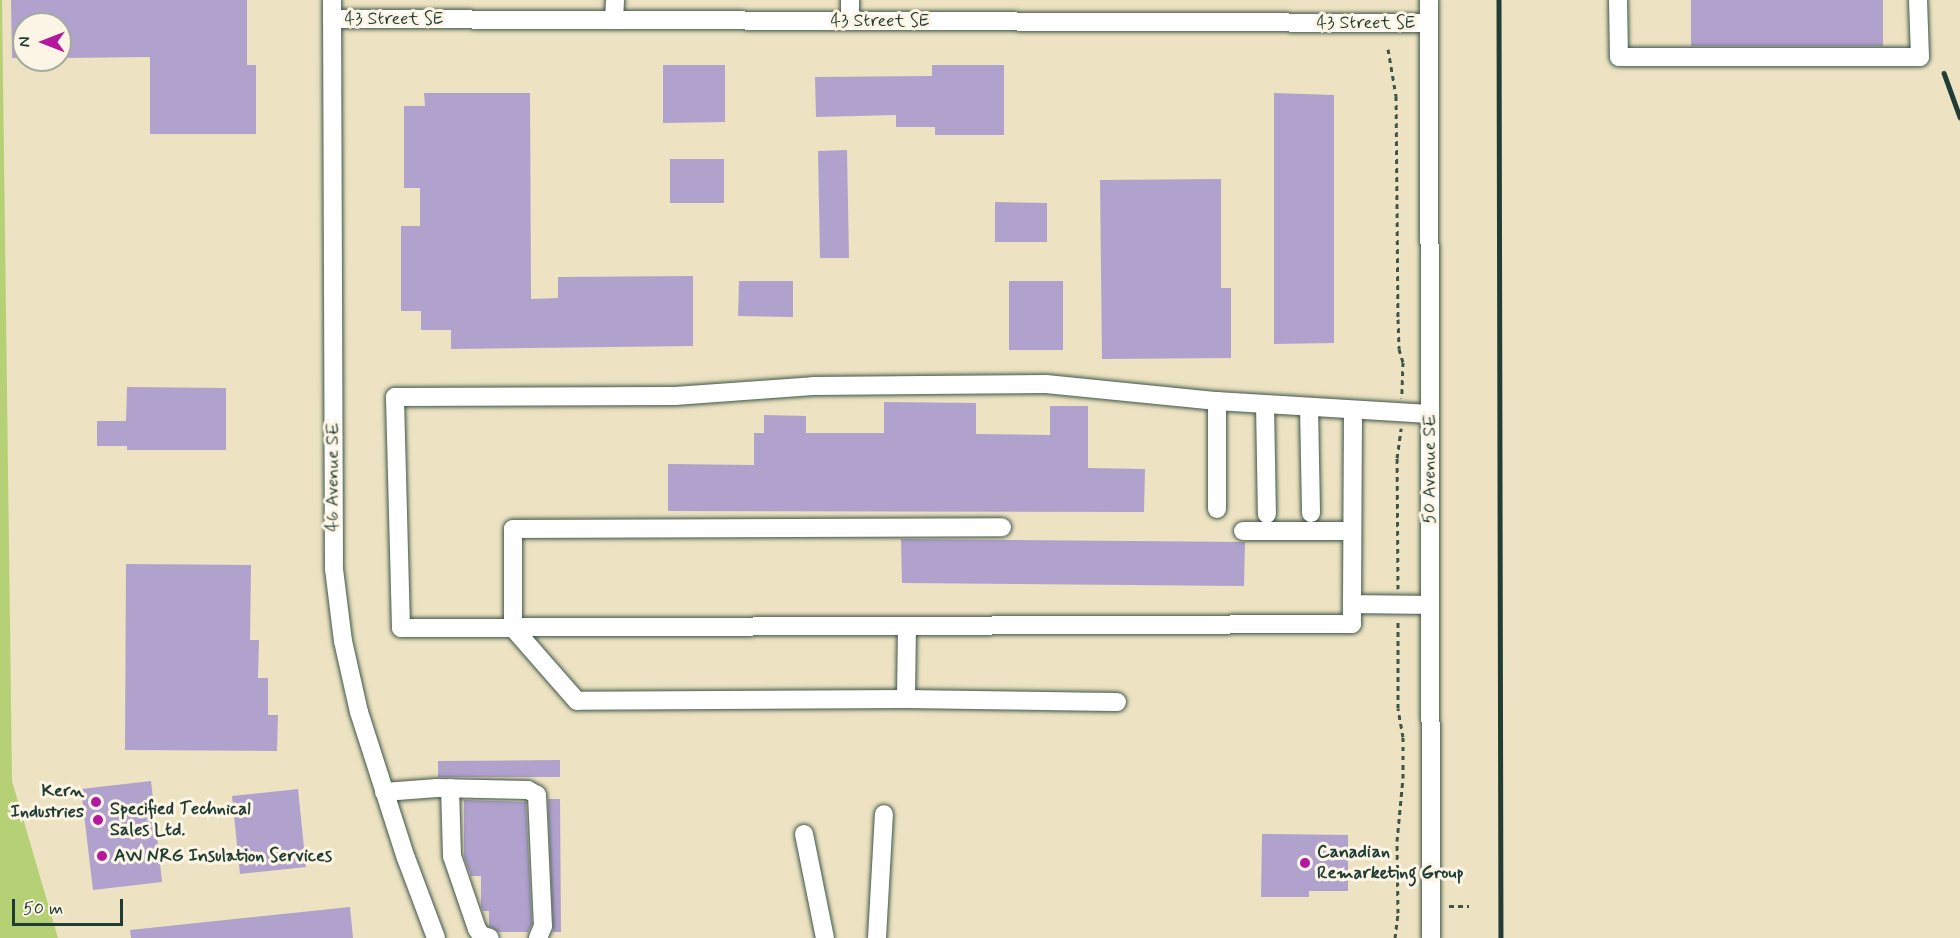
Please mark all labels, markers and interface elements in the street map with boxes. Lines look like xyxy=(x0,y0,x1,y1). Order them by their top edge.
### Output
street label: 43 Street SE xyxy=(344,8,444,30)
street label: 43 Street SE xyxy=(830,10,930,32)
north arrow xyxy=(12,12,72,72)
street label: 43 Street SE xyxy=(1316,12,1416,34)
text: N xyxy=(15,37,36,47)
street label: 50 Avenue SE xyxy=(1419,415,1441,523)
street label: 46 Avenue SE xyxy=(322,423,344,531)
place label: Kern Industries xyxy=(10,781,84,824)
marker: Kern Industries xyxy=(89,795,103,809)
place label: Specified Technical Sales Ltd. xyxy=(110,799,246,842)
marker: Specified Technical Sales Ltd. xyxy=(91,813,105,827)
place label: Canadian Remarketing Group xyxy=(1317,842,1463,884)
place label: AW NRG Insulation Services xyxy=(114,845,328,867)
marker: AW NRG Insulation Services xyxy=(95,849,109,863)
marker: Canadian Remarketing Group xyxy=(1298,856,1312,870)
scale bar xyxy=(15,887,126,925)
text: 50 m xyxy=(23,897,63,921)

